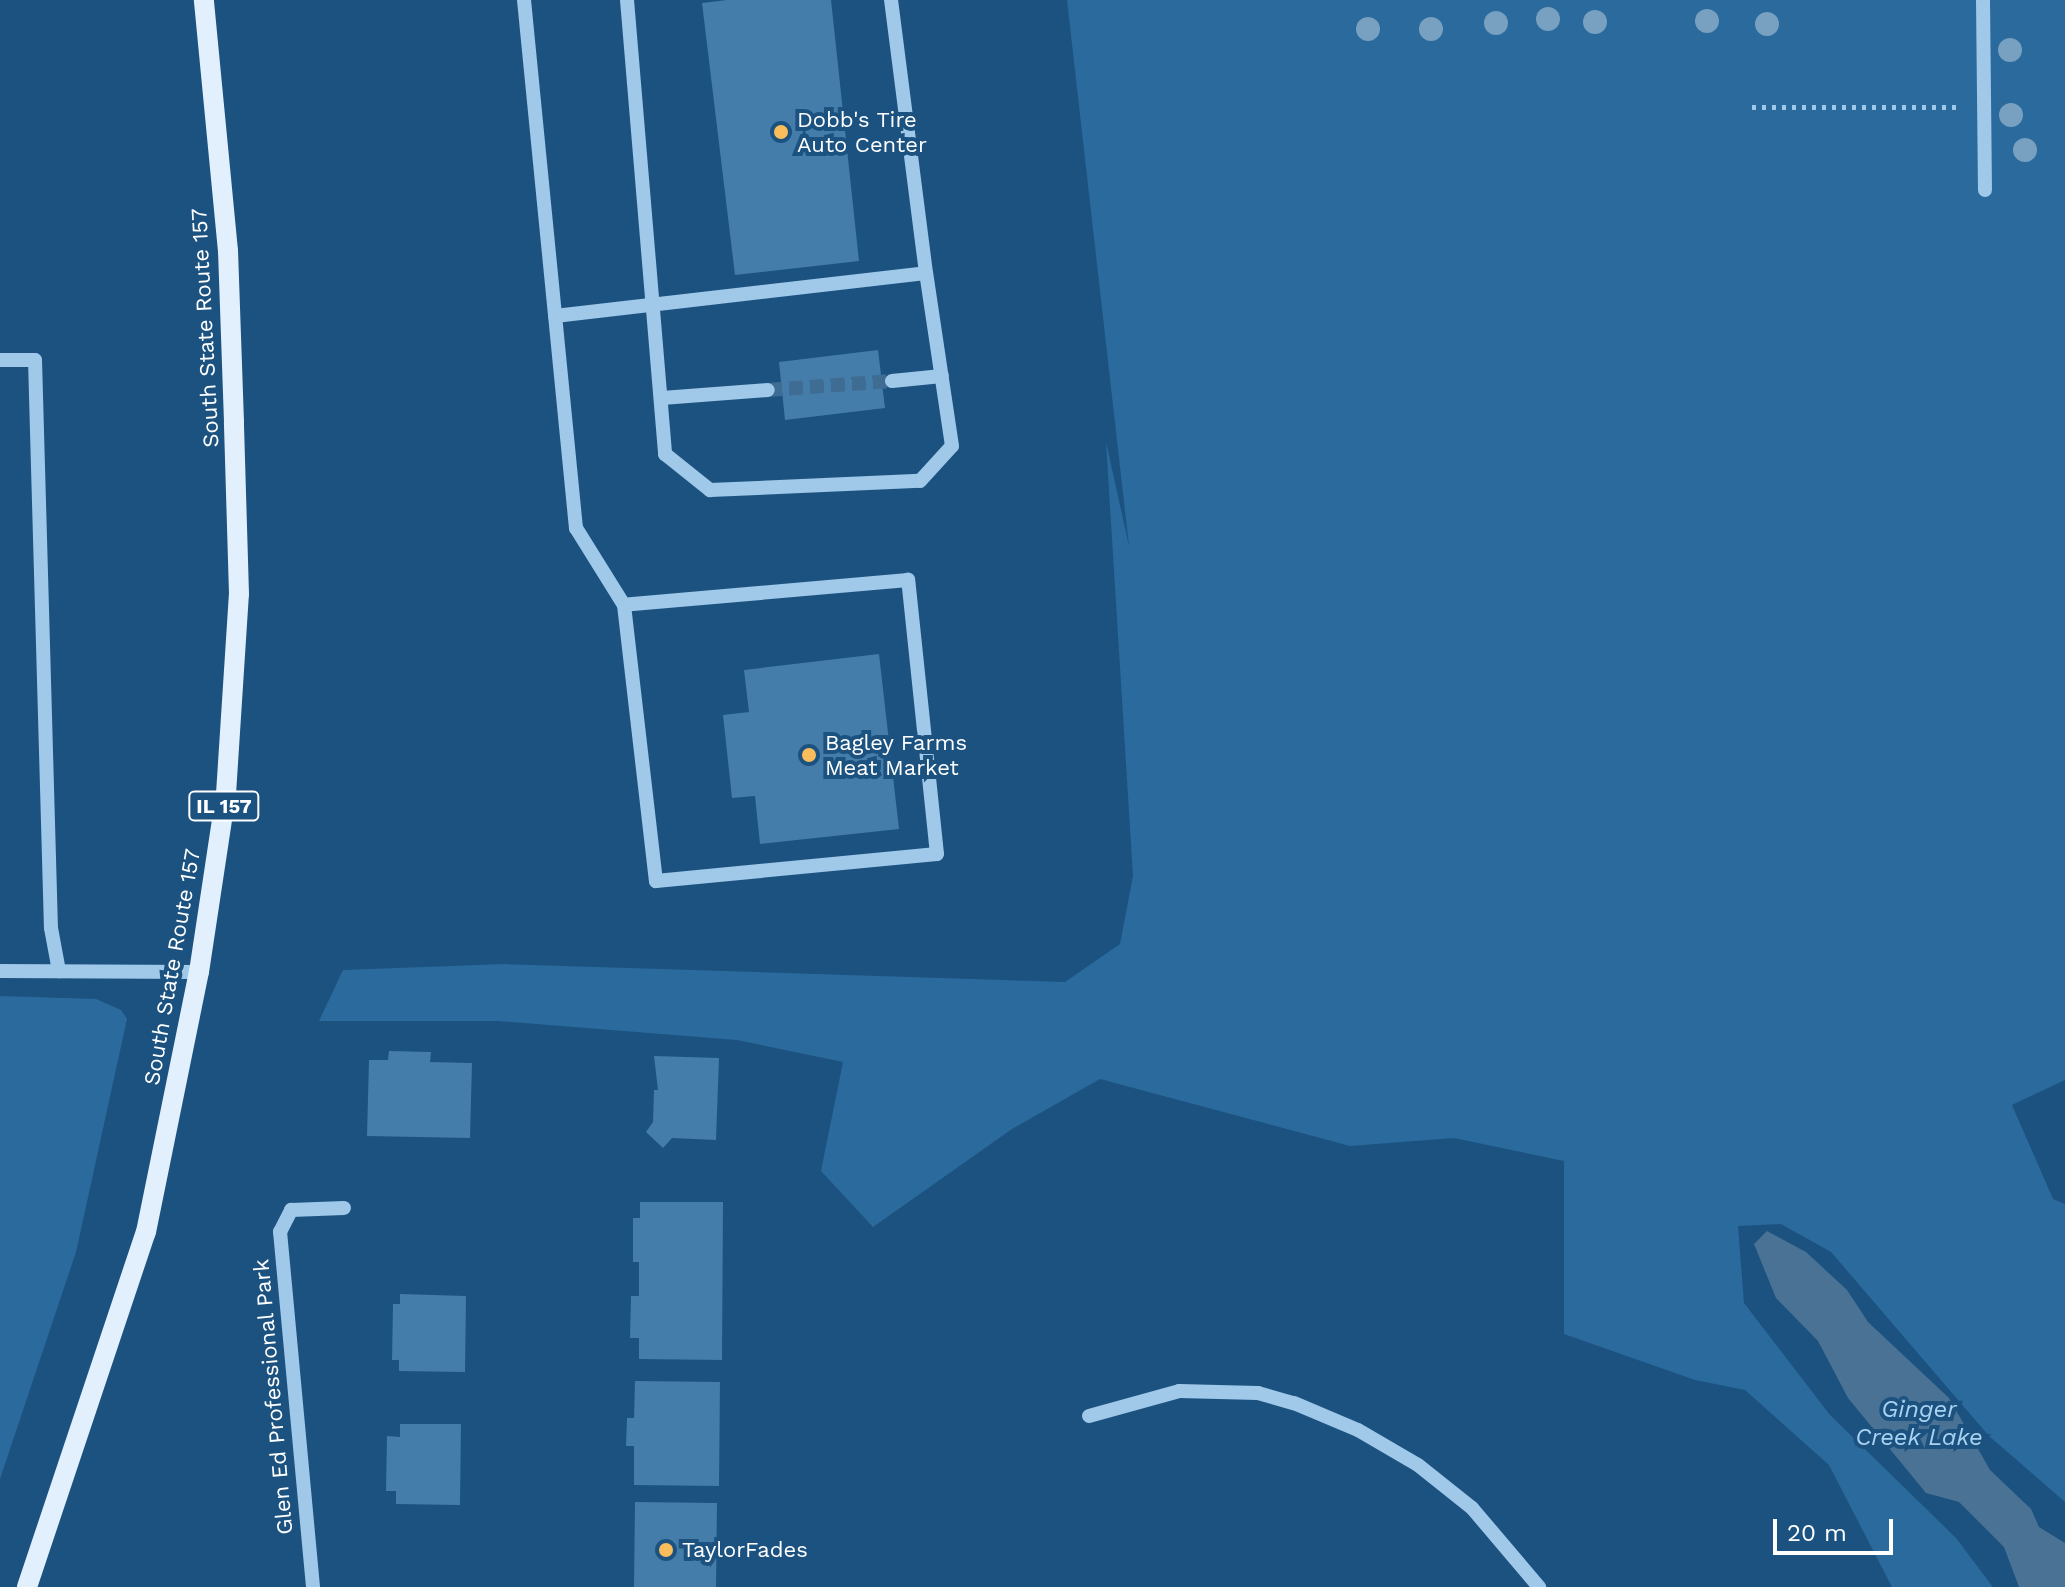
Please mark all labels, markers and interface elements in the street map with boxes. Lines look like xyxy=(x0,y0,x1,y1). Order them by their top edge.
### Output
place label: Dobb's Tire Auto Center xyxy=(797,106,927,158)
marker: Dobb's Tire Auto Center xyxy=(772,123,790,141)
street label: South State Route 157 xyxy=(186,207,224,449)
place label: Bagley Farms Meat Market xyxy=(825,729,968,780)
marker: Bagley Farms Meat Market xyxy=(800,746,818,764)
road number: IL 157 xyxy=(188,790,260,822)
street label: South State Route 157 xyxy=(138,846,206,1088)
street label: Glen Ed Professional Park xyxy=(248,1258,298,1536)
water label: Ginger Creek Lake xyxy=(1855,1396,1983,1452)
scale bar xyxy=(1777,1503,1897,1553)
text: 20 m xyxy=(1787,1519,1847,1547)
place label: TaylorFades xyxy=(682,1537,808,1563)
marker: TaylorFades xyxy=(657,1541,675,1559)

